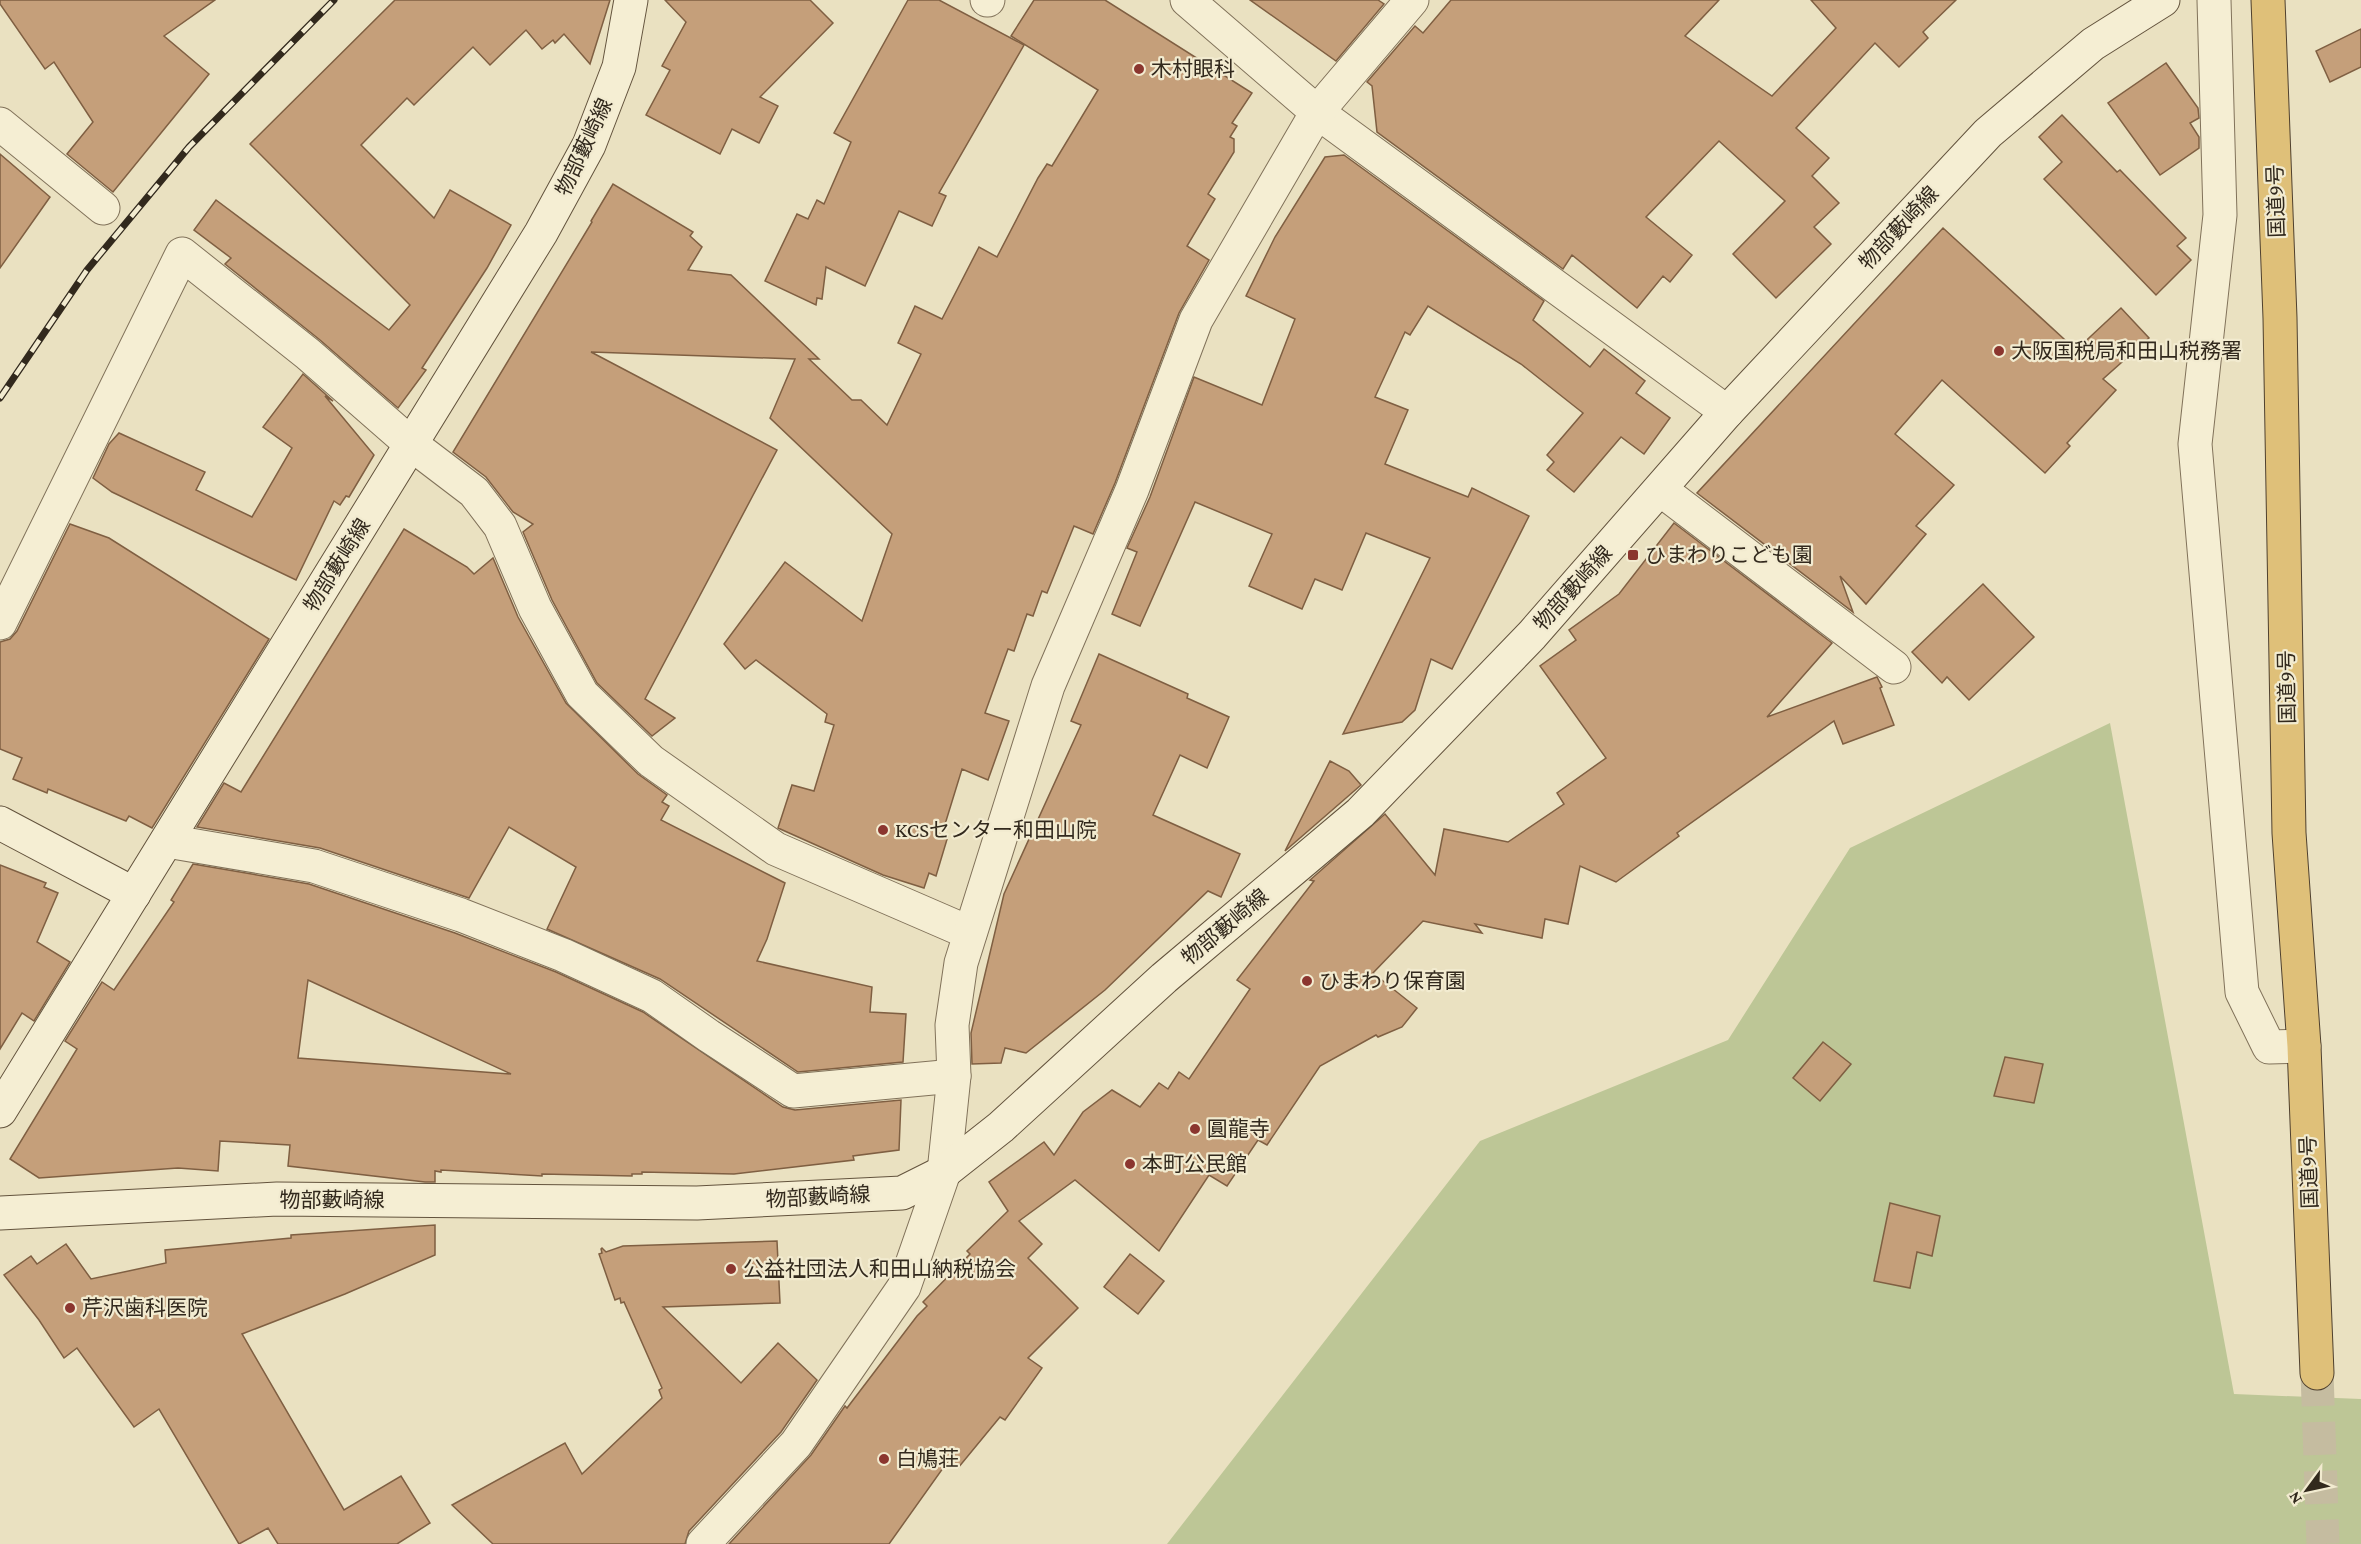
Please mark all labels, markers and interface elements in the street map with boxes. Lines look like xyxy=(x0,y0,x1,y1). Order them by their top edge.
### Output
place label: 木村眼科 xyxy=(1151,57,1235,81)
marker: 木村眼科 xyxy=(1132,62,1146,76)
street label: 物部藪崎線 xyxy=(551,94,617,200)
street label: 国道9号 xyxy=(2263,164,2289,238)
street label: 物部藪崎線 xyxy=(1854,181,1944,275)
place label: 大阪国税局和田山税務署 xyxy=(2011,339,2242,363)
marker: 大阪国税局和田山税務署 xyxy=(1992,344,2006,358)
street label: 物部藪崎線 xyxy=(299,514,375,616)
street label: 物部藪崎線 xyxy=(1529,541,1617,635)
place label: ひまわりこども園 xyxy=(1645,543,1813,567)
marker: ひまわりこども園 xyxy=(1626,548,1640,562)
street label: 国道9号 xyxy=(2274,650,2300,724)
place label: KCSセンター和田山院 xyxy=(895,818,1097,842)
marker: KCSセンター和田山院 xyxy=(876,823,890,837)
street label: 物部藪崎線 xyxy=(1177,884,1273,970)
place label: ひまわり保育園 xyxy=(1319,969,1466,993)
marker: ひまわり保育園 xyxy=(1300,974,1314,988)
place label: 圓龍寺 xyxy=(1207,1117,1270,1141)
marker: 圓龍寺 xyxy=(1188,1122,1202,1136)
street label: 国道9号 xyxy=(2296,1135,2322,1209)
place label: 本町公民館 xyxy=(1142,1152,1247,1176)
marker: 本町公民館 xyxy=(1123,1157,1137,1171)
street label: 物部藪崎線 xyxy=(765,1182,871,1212)
street label: 物部藪崎線 xyxy=(280,1188,385,1212)
place label: 公益社団法人和田山納税協会 xyxy=(743,1257,1016,1281)
marker: 公益社団法人和田山納税協会 xyxy=(724,1262,738,1276)
place label: 芹沢歯科医院 xyxy=(82,1296,208,1320)
marker: 芹沢歯科医院 xyxy=(63,1301,77,1315)
place label: 白鳩荘 xyxy=(896,1447,959,1471)
marker: 白鳩荘 xyxy=(877,1452,891,1466)
north arrow xyxy=(2277,1460,2337,1520)
text: N xyxy=(2285,1489,2305,1507)

